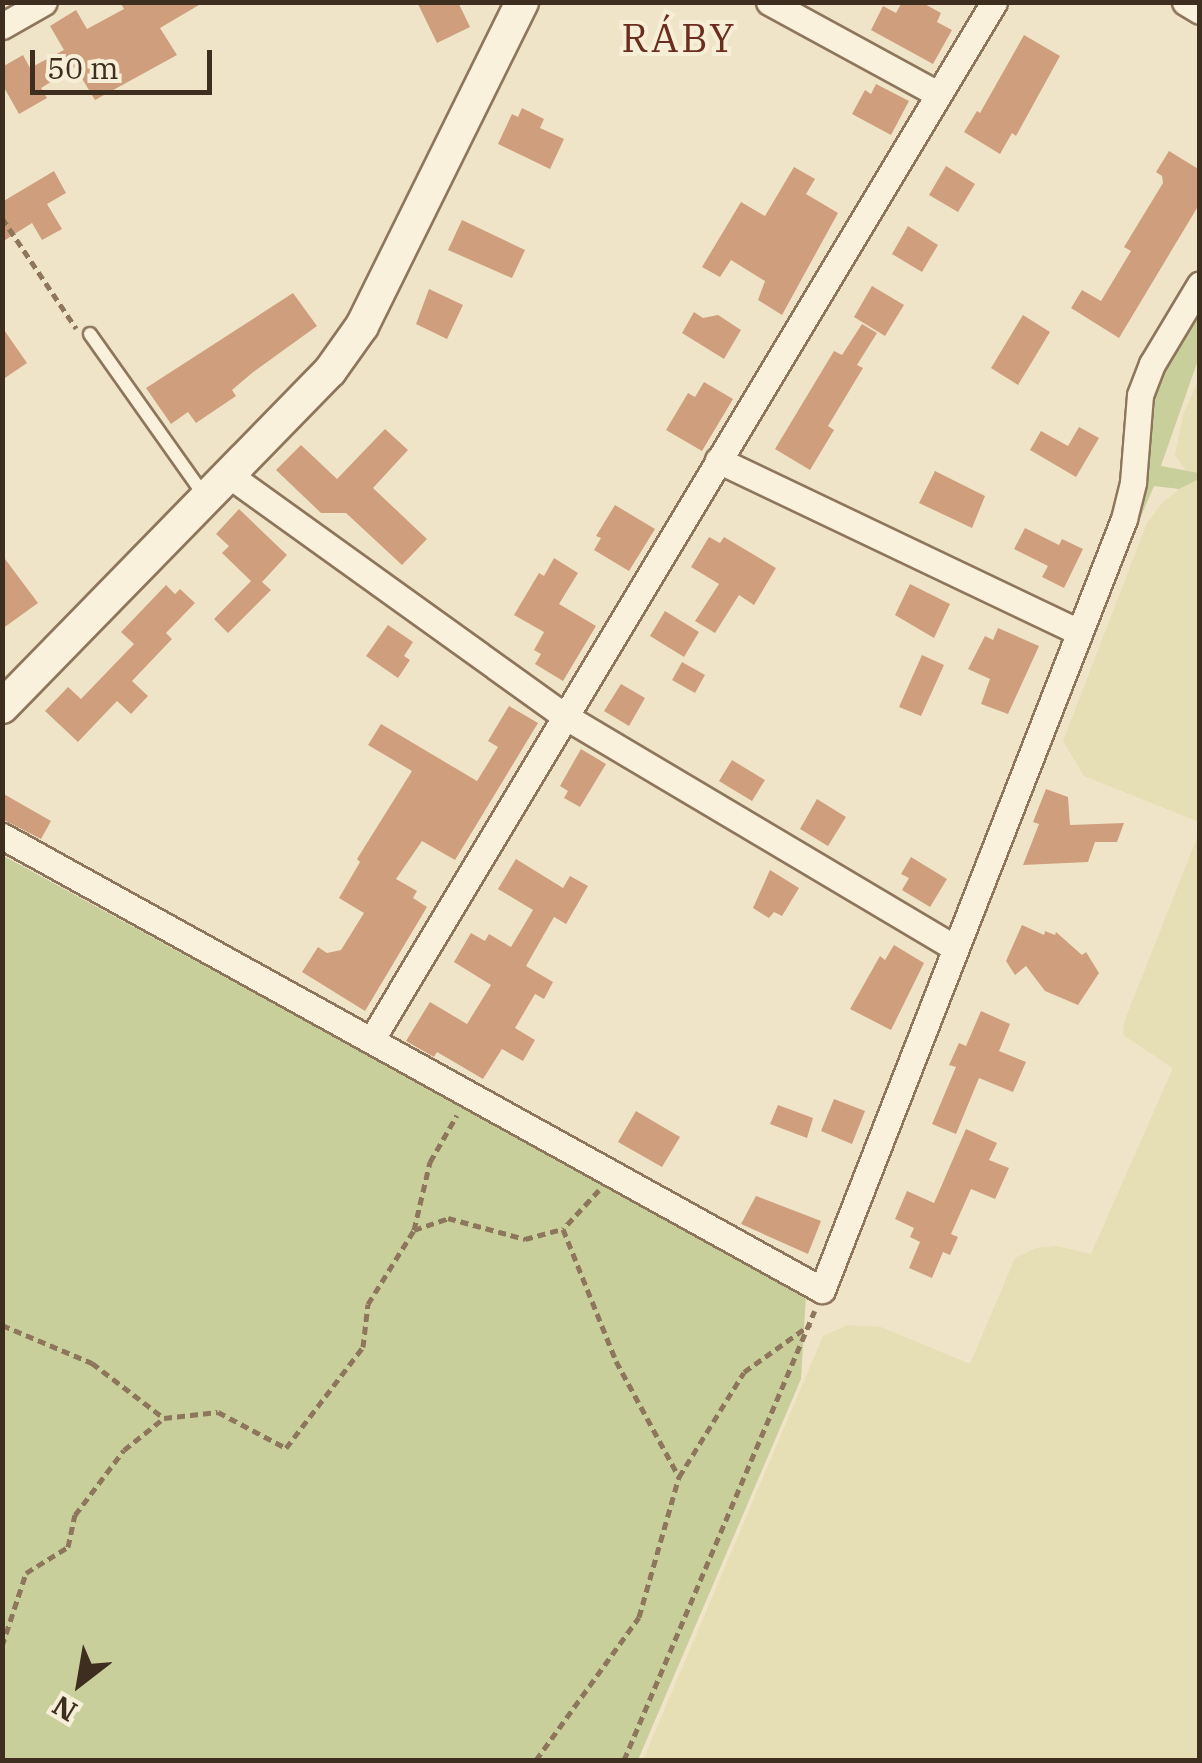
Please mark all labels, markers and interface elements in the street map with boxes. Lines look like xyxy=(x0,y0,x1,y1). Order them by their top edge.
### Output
district label: RÁBY xyxy=(621,13,737,61)
scale bar xyxy=(35,30,218,92)
text: 50 m xyxy=(47,48,119,87)
north arrow xyxy=(30,1633,130,1733)
text: N xyxy=(45,1688,83,1731)

